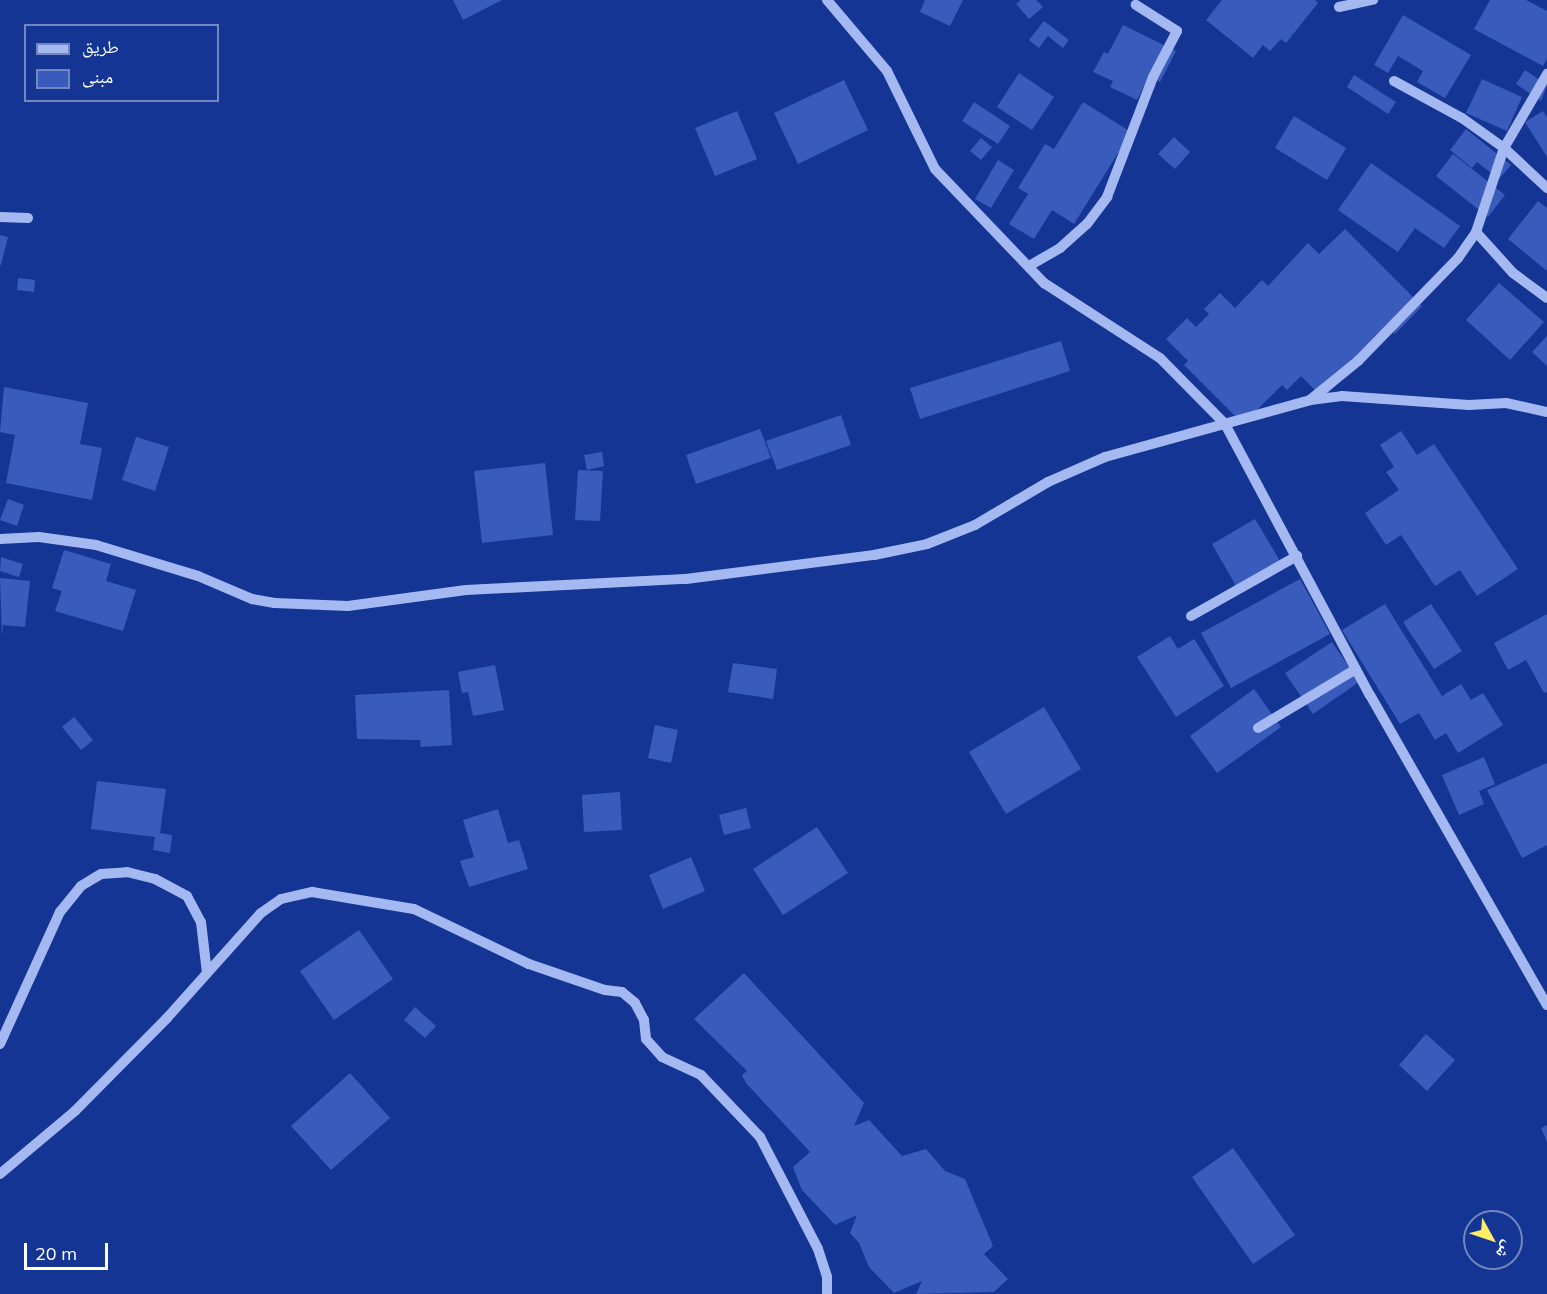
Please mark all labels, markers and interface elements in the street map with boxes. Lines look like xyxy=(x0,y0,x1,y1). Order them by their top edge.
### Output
legend xyxy=(24,24,219,102)
text: طريق xyxy=(82,35,119,58)
text: مبنى xyxy=(82,65,113,88)
north arrow xyxy=(1463,1210,1523,1270)
scale bar xyxy=(27,1231,111,1269)
text: ش xyxy=(1492,1237,1518,1263)
text: 20 m xyxy=(35,1242,77,1265)

